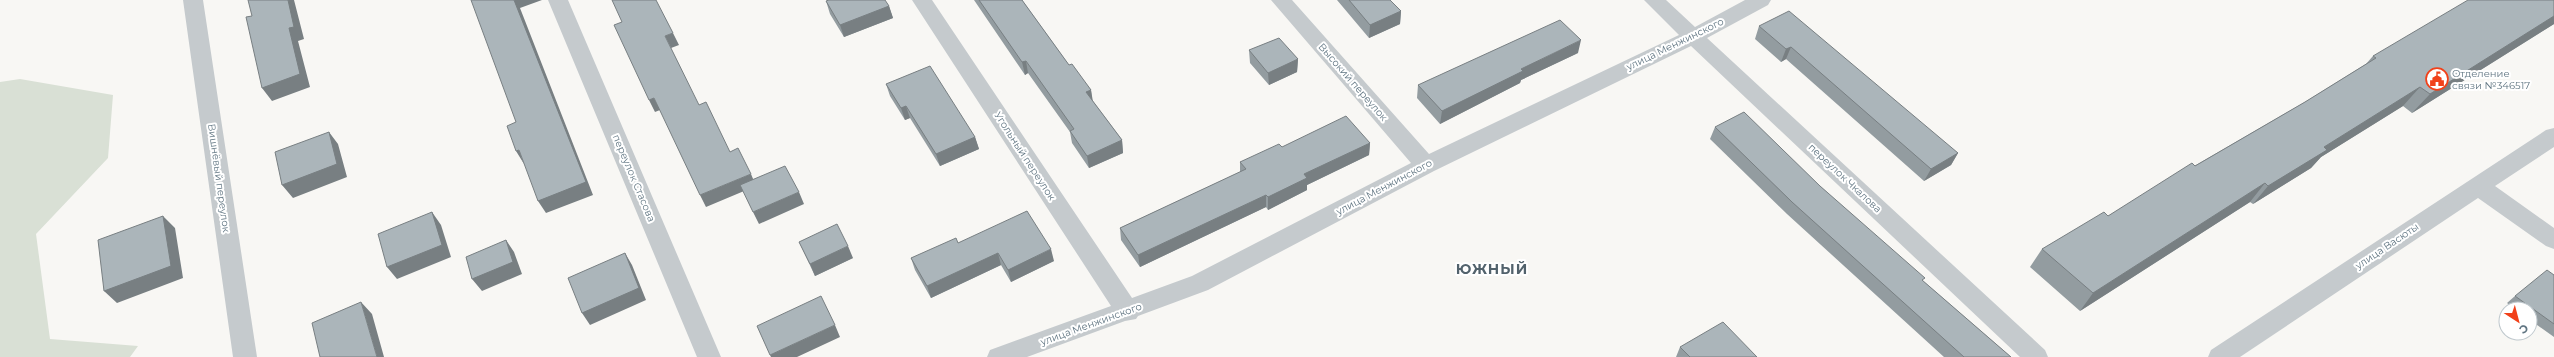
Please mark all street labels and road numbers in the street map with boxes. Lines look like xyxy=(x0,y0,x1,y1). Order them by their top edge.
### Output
street label: улица Менжинского xyxy=(1623,15,1726,74)
street label: Высокий переулок xyxy=(1316,40,1391,124)
street label: Угольный переулок xyxy=(991,109,1059,203)
street label: Вишнёвый переулок xyxy=(205,123,233,233)
street label: переулок Стасова xyxy=(610,132,658,224)
street label: переулок Чкалова xyxy=(1806,141,1884,215)
street label: улица Менжинского xyxy=(1333,156,1434,218)
street label: улица Васюты xyxy=(2352,220,2421,273)
street label: улица Менжинского xyxy=(1038,300,1143,349)

